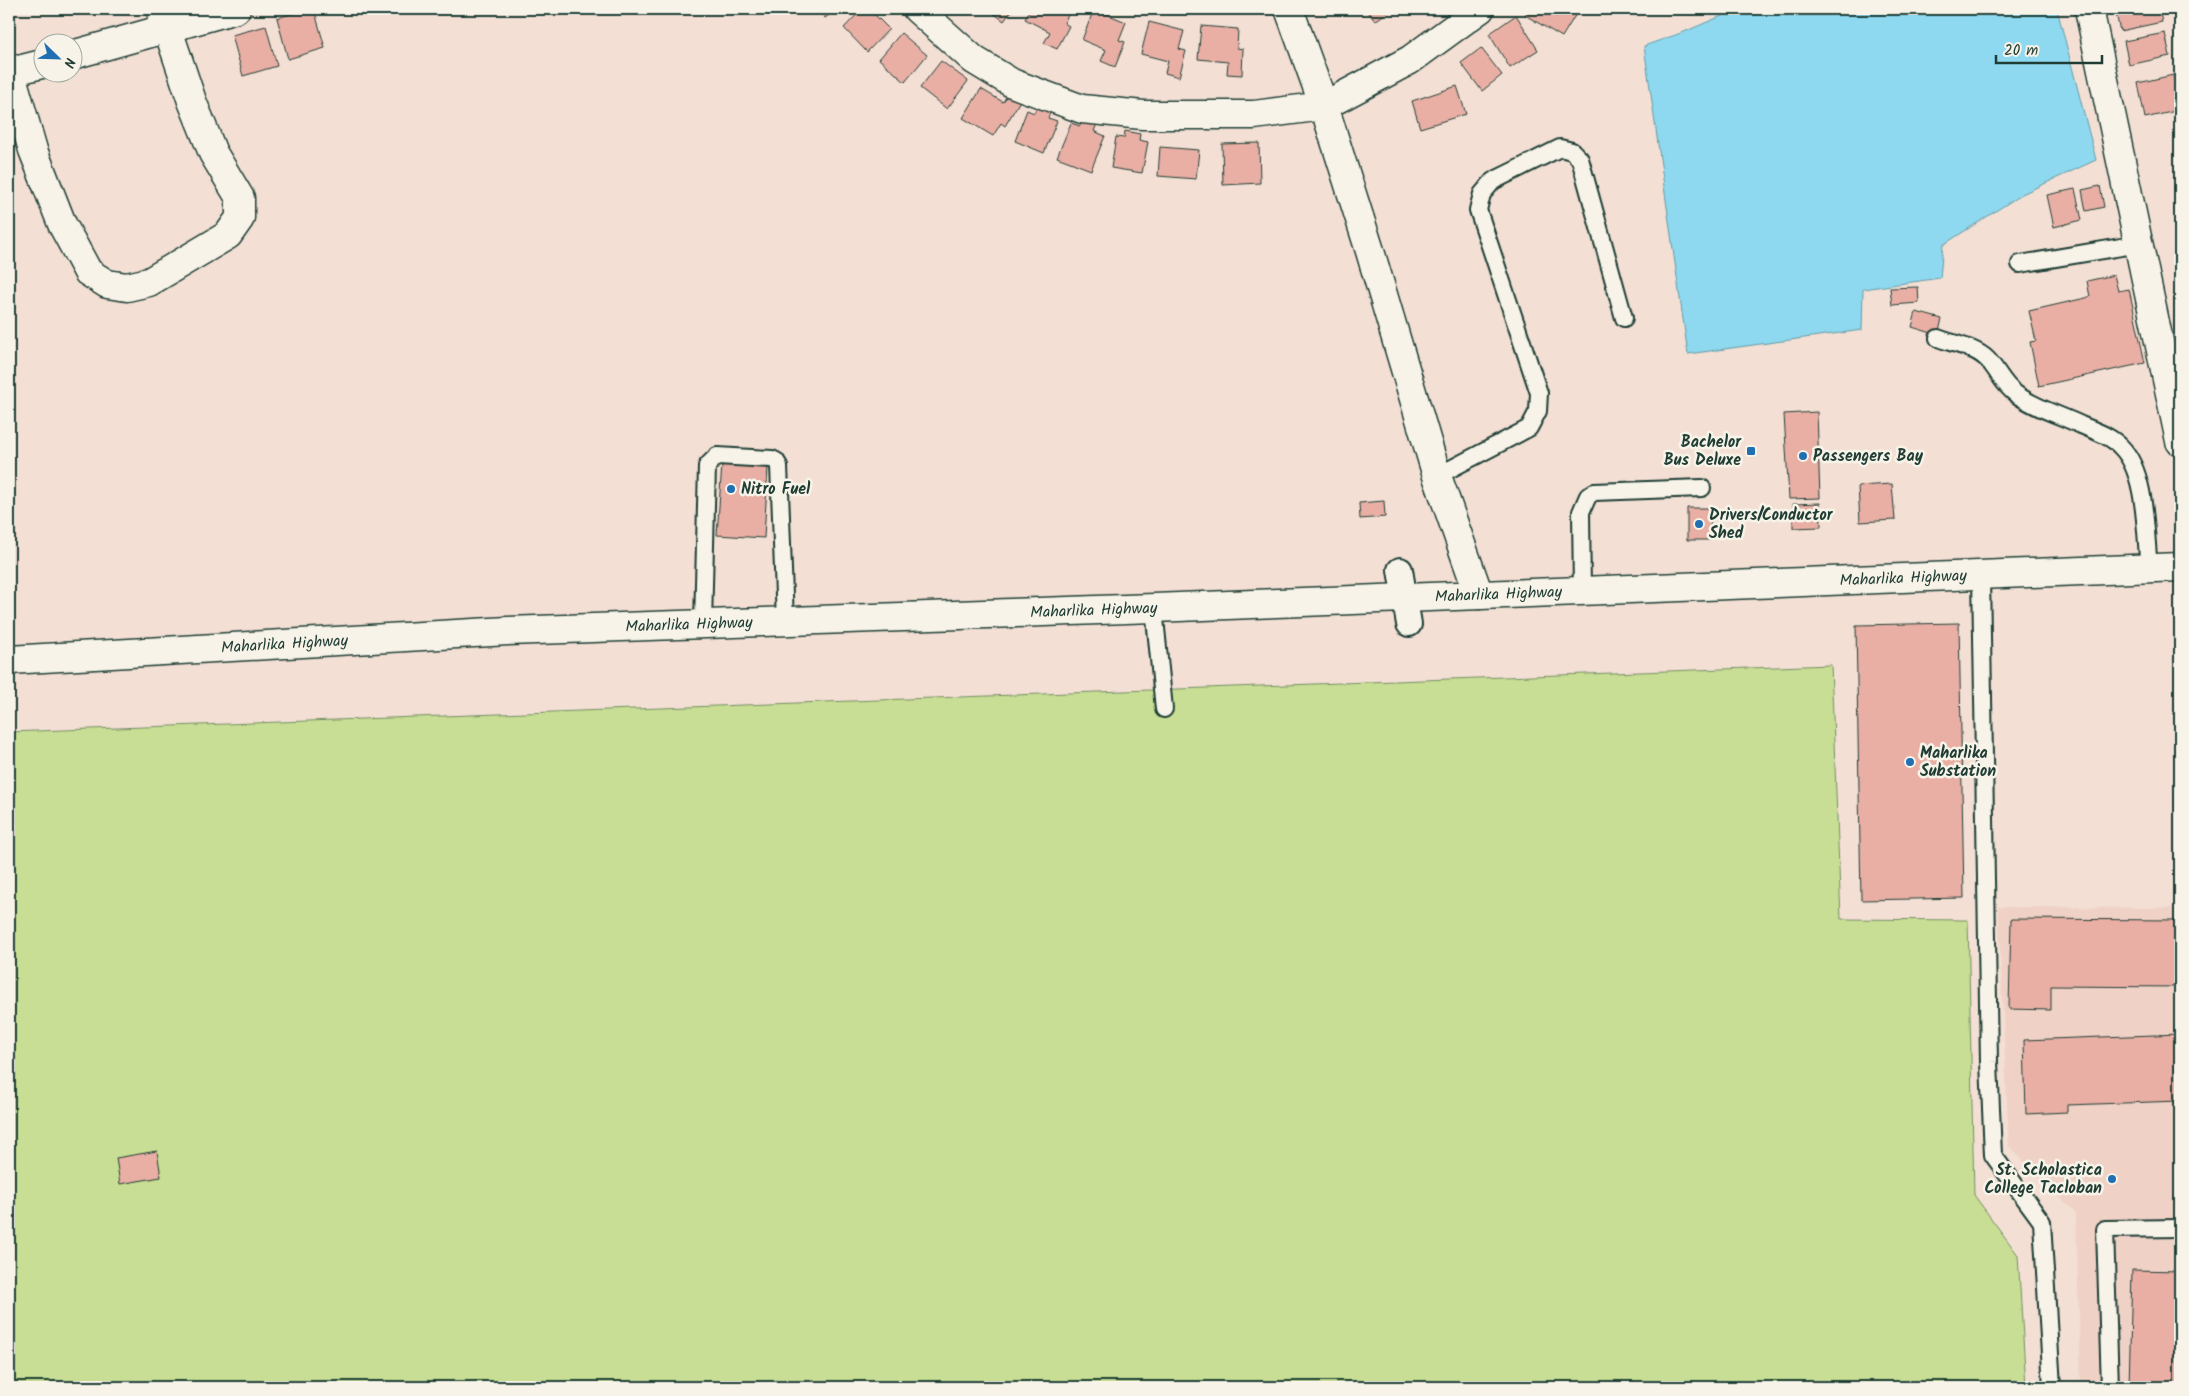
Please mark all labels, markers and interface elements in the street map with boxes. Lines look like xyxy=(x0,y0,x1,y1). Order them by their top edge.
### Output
north arrow xyxy=(32,32,82,82)
scale bar xyxy=(1996,32,2103,64)
text: 20 m xyxy=(2004,39,2038,63)
text: N xyxy=(57,54,81,71)
place label: Bachelor Bus Deluxe xyxy=(1664,430,1742,473)
place label: Passengers Bay xyxy=(1813,444,1924,469)
marker: Bachelor Bus Deluxe xyxy=(1745,445,1757,457)
marker: Passengers Bay xyxy=(1797,450,1809,462)
place label: Nitro Fuel xyxy=(741,477,811,502)
marker: Nitro Fuel xyxy=(725,483,737,495)
place label: Drivers/Conductor Shed xyxy=(1709,503,1834,546)
marker: Drivers/Conductor Shed xyxy=(1693,518,1705,530)
street label: Maharlika Highway xyxy=(1839,563,1968,593)
street label: Maharlika Highway xyxy=(1434,579,1563,609)
street label: Maharlika Highway xyxy=(1030,595,1158,625)
street label: Maharlika Highway xyxy=(625,610,754,639)
street label: Maharlika Highway xyxy=(220,628,349,660)
place label: Maharlika Substation xyxy=(1920,741,1996,784)
marker: Maharlika Substation xyxy=(1904,756,1916,768)
place label: St. Scholastica College Tacloban xyxy=(1985,1158,2102,1201)
marker: St. Scholastica College Tacloban xyxy=(2106,1173,2118,1185)

